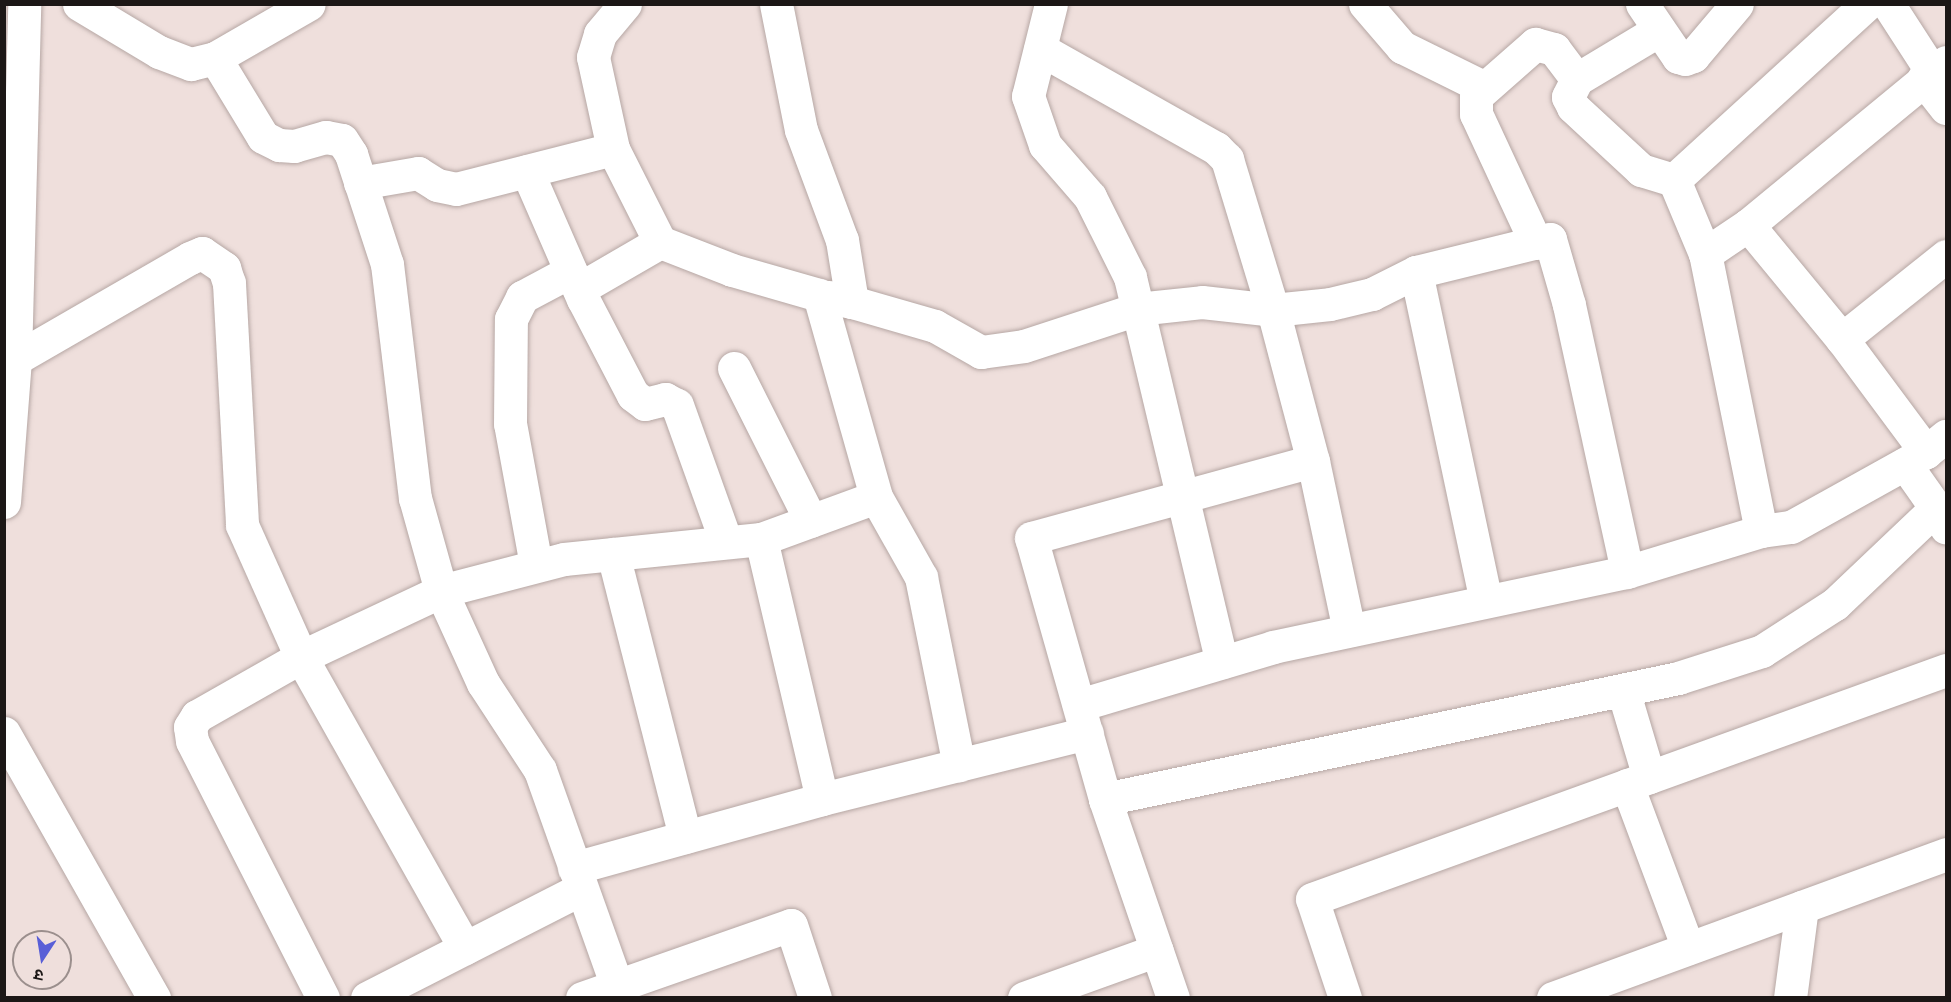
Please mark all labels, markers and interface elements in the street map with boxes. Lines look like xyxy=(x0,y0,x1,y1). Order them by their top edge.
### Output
north arrow xyxy=(12,930,72,990)
text: उ xyxy=(32,966,45,986)

